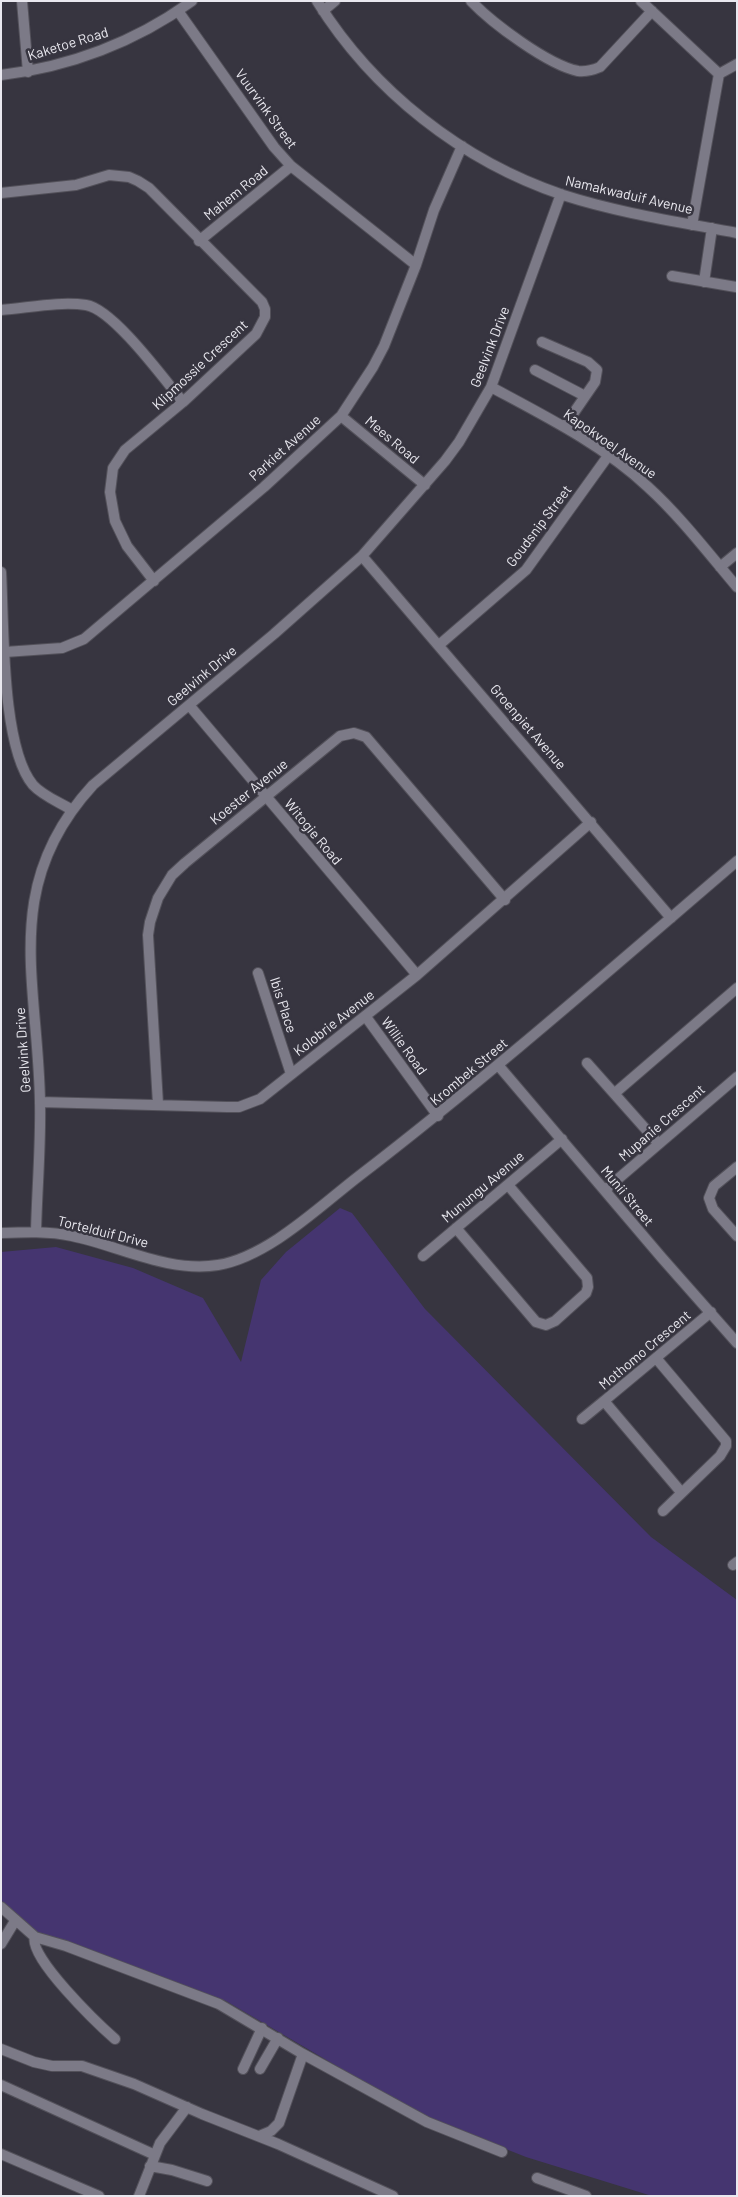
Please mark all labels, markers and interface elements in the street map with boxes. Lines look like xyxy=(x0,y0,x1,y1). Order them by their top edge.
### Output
street label: Kaketoe Road xyxy=(26,24,110,64)
street label: Vuurvink Street xyxy=(231,66,301,152)
street label: Mahem Road xyxy=(201,162,271,224)
street label: Namakwaduif Avenue xyxy=(564,172,694,218)
street label: Geelvink Drive xyxy=(467,304,513,390)
street label: Klipmossie Crescent xyxy=(149,317,251,413)
street label: Kapokvoel Avenue xyxy=(560,406,660,482)
street label: Parkiet Avenue xyxy=(246,411,324,485)
street label: Mees Road xyxy=(362,413,422,467)
street label: Goudsnip Street xyxy=(503,482,575,570)
street label: Geelvink Drive xyxy=(164,642,240,710)
street label: Groenpiet Avenue xyxy=(486,681,570,773)
street label: Koester Avenue xyxy=(207,756,291,828)
street label: Witogie Road xyxy=(281,796,345,868)
street label: Ibis Place xyxy=(266,975,300,1035)
street label: Kolobrie Avenue xyxy=(290,986,378,1060)
street label: Geelvink Drive xyxy=(12,1007,34,1093)
street label: Willie Road xyxy=(377,1014,431,1078)
street label: Krombek Street xyxy=(427,1035,511,1109)
street label: Mupanie Crescent xyxy=(615,1081,709,1165)
street label: Munungu Avenue xyxy=(438,1148,528,1226)
street label: Munii Street xyxy=(597,1163,657,1229)
street label: Tortelduif Drive xyxy=(56,1213,150,1251)
street label: Mothomo Crescent xyxy=(596,1307,694,1393)

